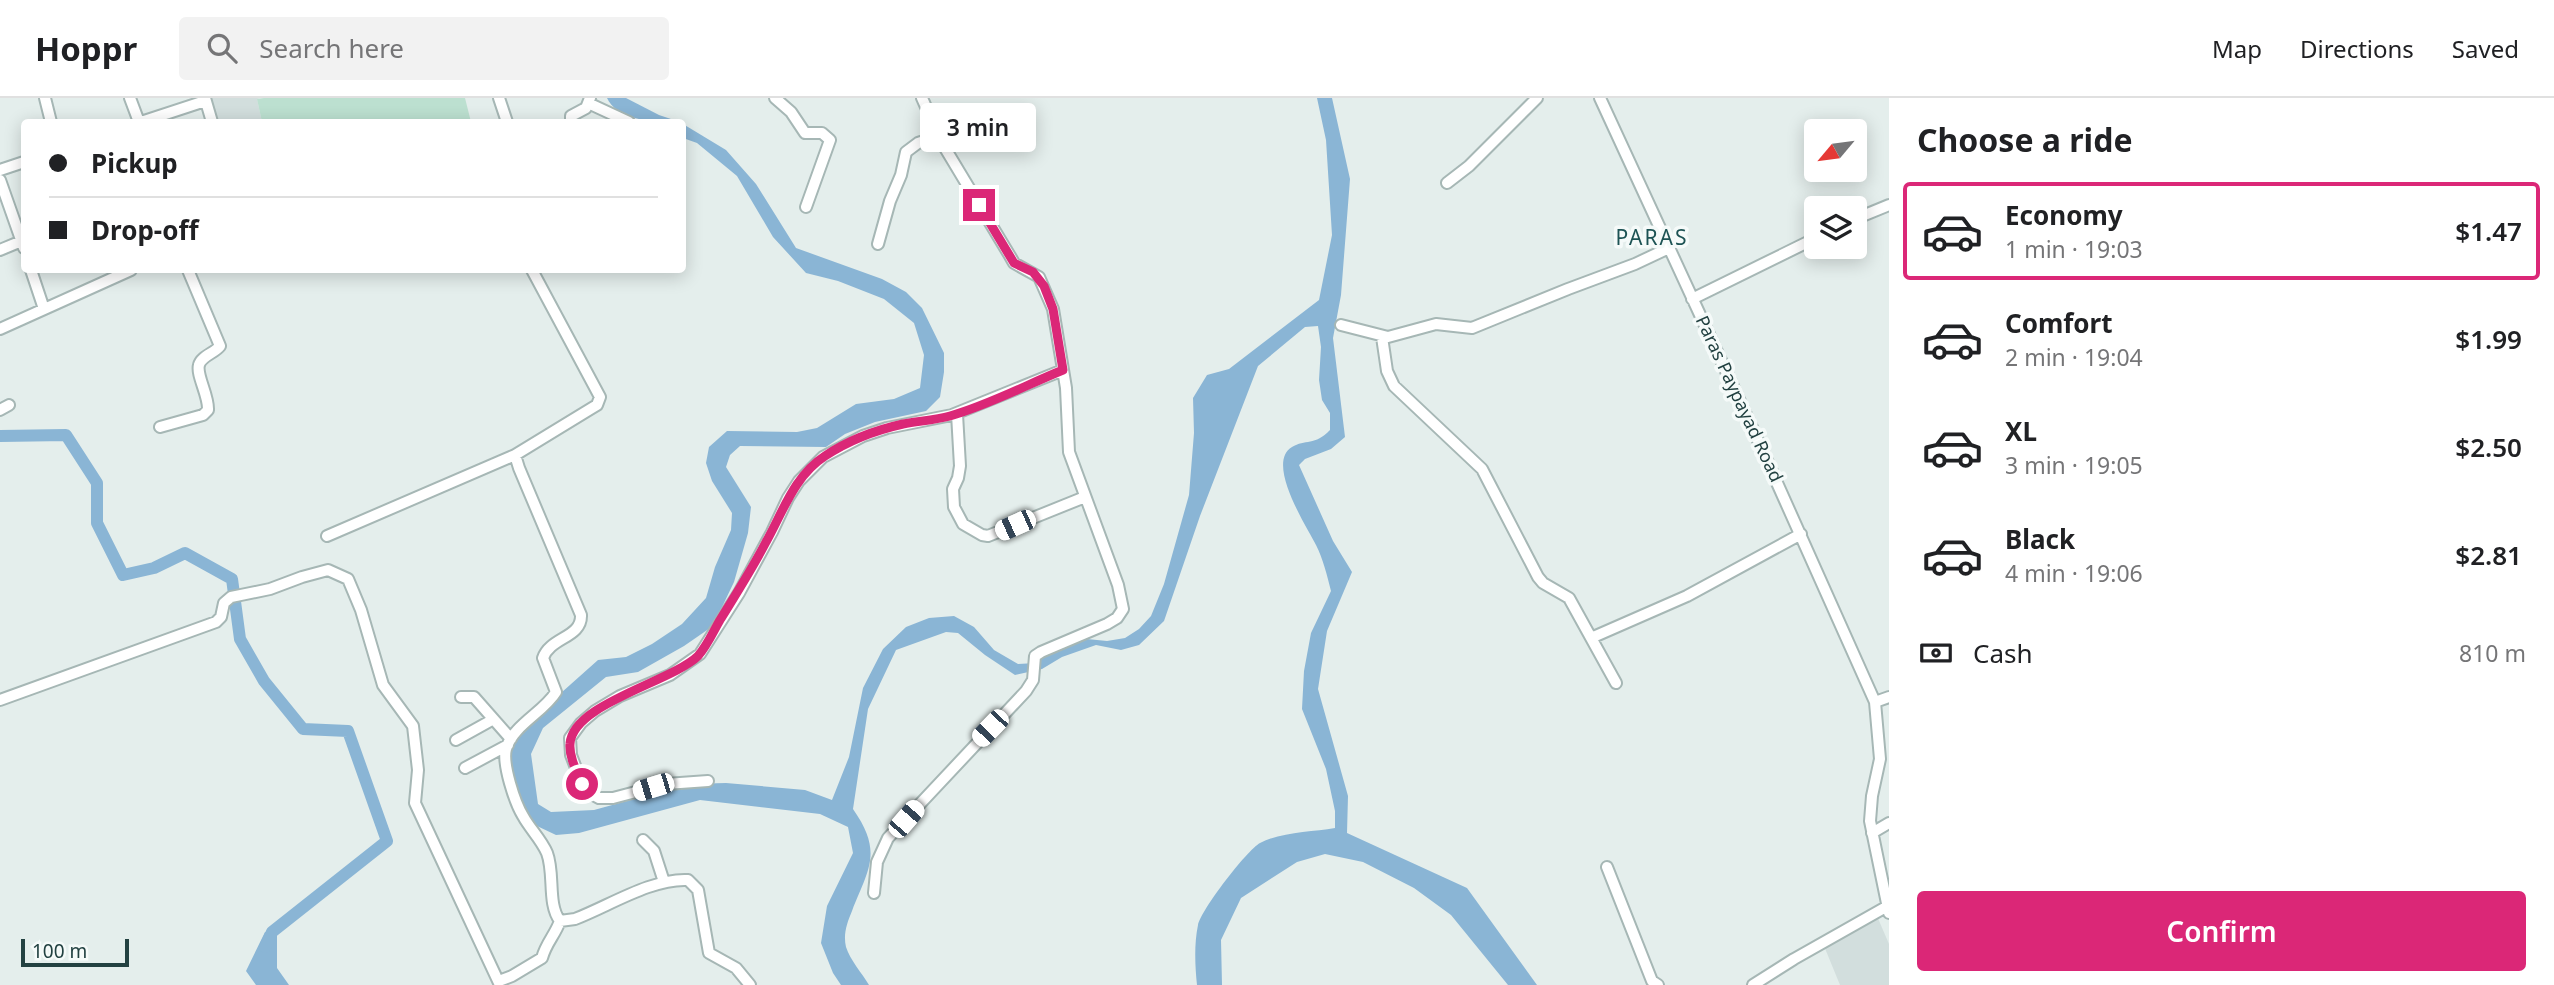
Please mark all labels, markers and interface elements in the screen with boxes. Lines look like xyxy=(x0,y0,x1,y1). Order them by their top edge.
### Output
search box xyxy=(179,17,669,80)
text: Hoppr xyxy=(35,26,137,71)
icon: search xyxy=(203,29,241,67)
text: Search here xyxy=(259,30,404,66)
text: Map xyxy=(2212,32,2262,65)
text: Directions xyxy=(2300,32,2414,65)
text: Saved xyxy=(2452,32,2519,65)
callout: 3 min xyxy=(921,104,1037,153)
text: 3 min xyxy=(947,111,1009,143)
text: Choose a ride xyxy=(1917,118,2133,161)
north arrow xyxy=(1804,119,1867,182)
map controls xyxy=(1804,119,1867,259)
text: Pickup xyxy=(91,145,178,181)
route end xyxy=(963,189,995,221)
button: layers xyxy=(1804,196,1867,259)
text: Economy xyxy=(2005,197,2123,233)
icon: car xyxy=(1921,200,1984,263)
text: Drop-off xyxy=(91,212,198,248)
text: $1.47 xyxy=(2455,213,2522,249)
district label: PARAS xyxy=(1615,223,1689,251)
text: 1 min · 19:03 xyxy=(2005,233,2143,265)
text: Comfort xyxy=(2005,305,2113,341)
icon: car xyxy=(1921,308,1984,371)
street label: Paras Paypayad Road xyxy=(1691,311,1789,486)
text: $1.99 xyxy=(2455,321,2522,357)
text: 2 min · 19:04 xyxy=(2005,341,2143,373)
text: XL xyxy=(2005,413,2037,449)
icon: car xyxy=(1921,416,1984,479)
text: $2.50 xyxy=(2455,429,2522,465)
text: 3 min · 19:05 xyxy=(2005,449,2143,481)
car xyxy=(992,507,1039,543)
text: Black xyxy=(2005,521,2075,557)
icon: car xyxy=(1921,524,1984,587)
text: $2.81 xyxy=(2455,537,2522,573)
text: 4 min · 19:06 xyxy=(2005,557,2143,589)
icon: cash xyxy=(1917,634,1955,672)
text: Cash xyxy=(1973,635,2033,671)
text: 810 m xyxy=(2459,637,2526,669)
car xyxy=(968,706,1013,750)
route start xyxy=(566,768,598,800)
car xyxy=(630,771,677,803)
car xyxy=(885,796,928,842)
button: Confirm xyxy=(1917,891,2526,971)
scale bar xyxy=(21,936,130,968)
text: 100 m xyxy=(32,938,87,964)

